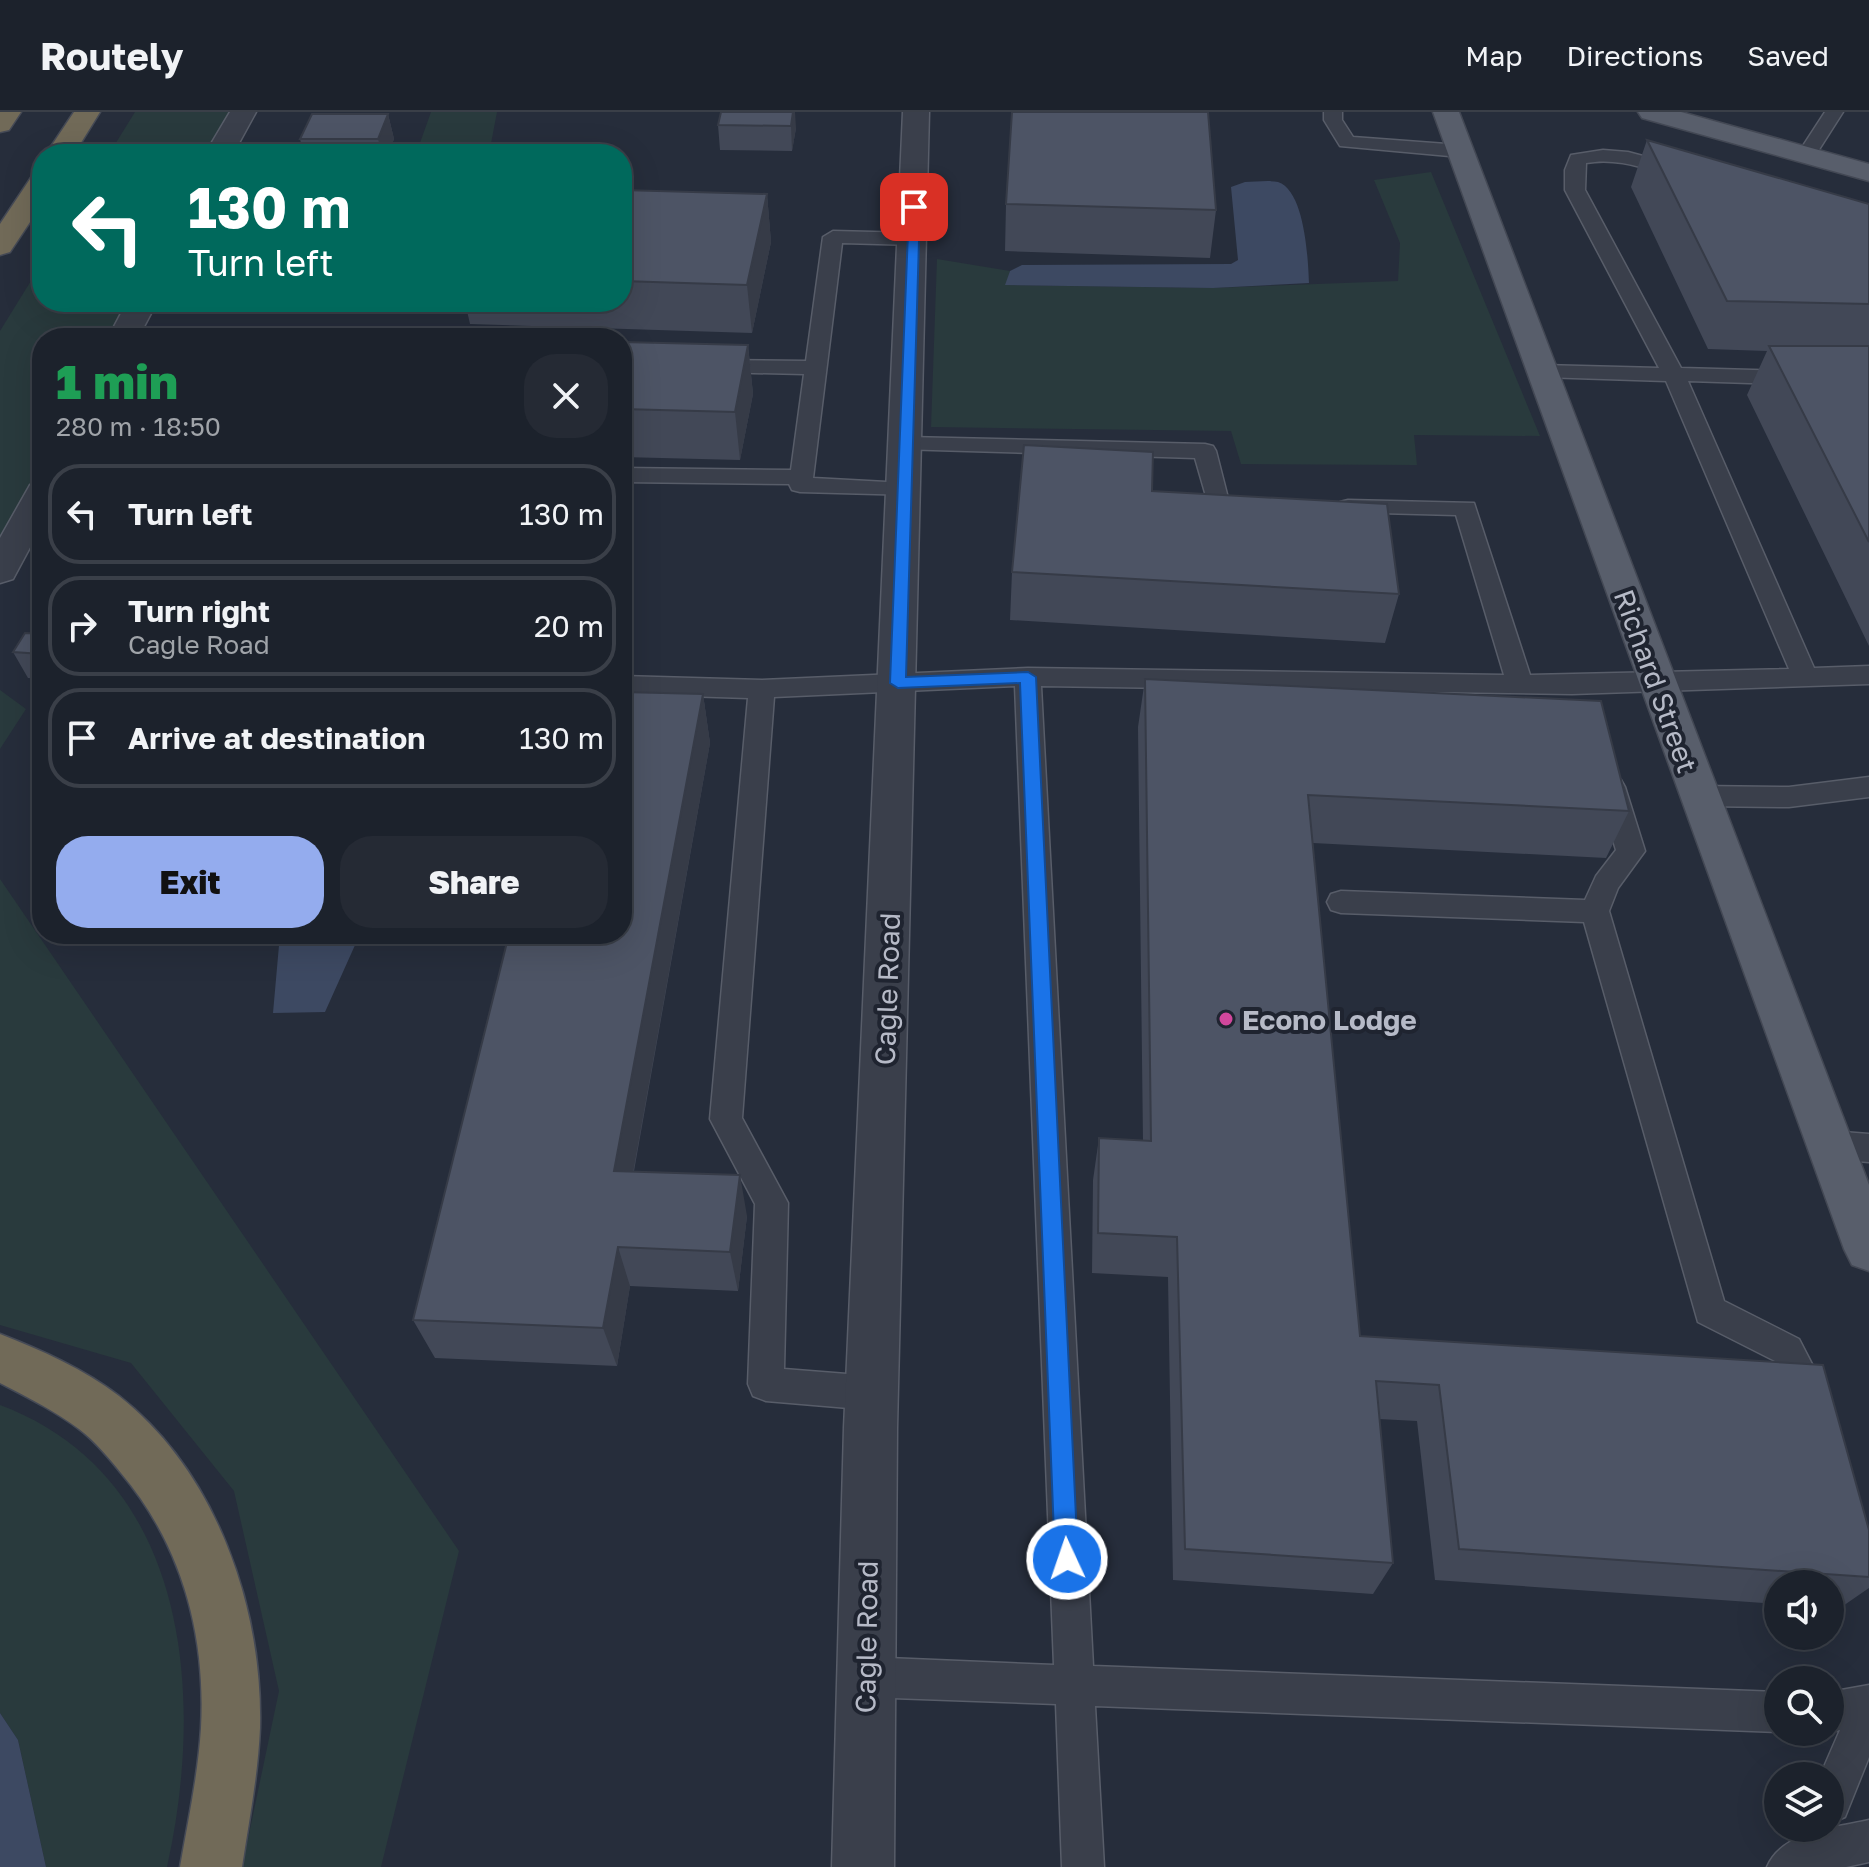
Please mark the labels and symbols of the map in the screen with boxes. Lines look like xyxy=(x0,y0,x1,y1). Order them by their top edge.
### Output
pin xyxy=(880,173,948,241)
street label: Richard Street xyxy=(1608,585,1704,777)
street label: Cagle Road xyxy=(868,912,906,1066)
place label: Econo Lodge xyxy=(1242,1003,1417,1036)
marker: Econo Lodge xyxy=(1217,1010,1235,1028)
position arrow xyxy=(1025,1517,1109,1601)
street label: Cagle Road xyxy=(848,1560,884,1714)

